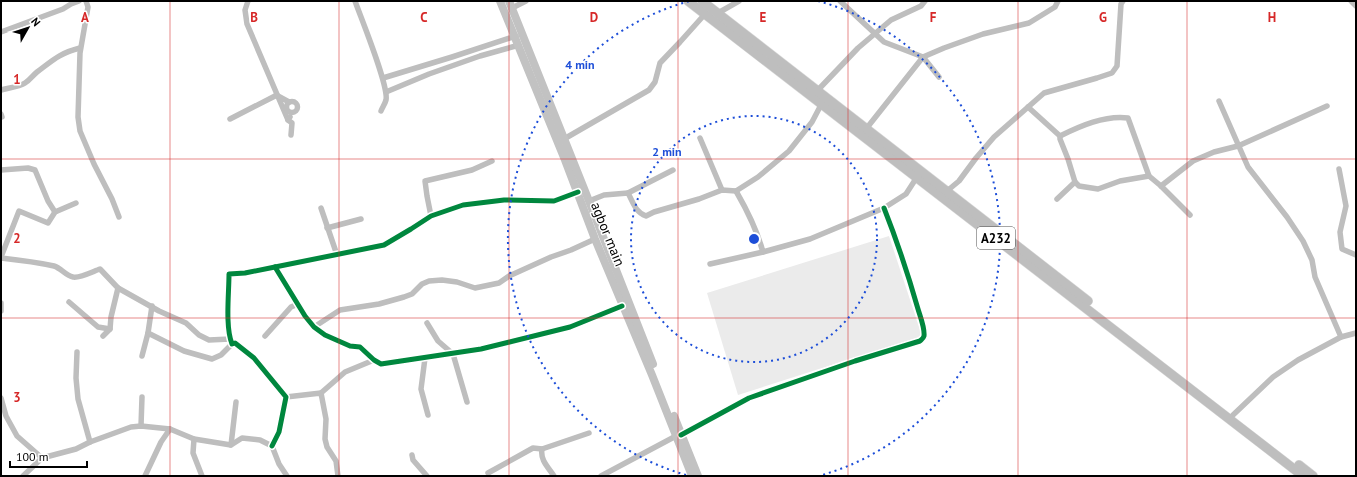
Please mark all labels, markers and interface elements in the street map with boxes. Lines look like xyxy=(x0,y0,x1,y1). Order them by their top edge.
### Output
north arrow xyxy=(8,8,48,48)
text: A xyxy=(81,9,89,26)
text: B xyxy=(250,9,258,26)
text: C xyxy=(420,9,428,26)
text: D xyxy=(590,9,598,26)
text: E xyxy=(760,9,767,26)
text: F xyxy=(930,9,937,26)
text: G xyxy=(1099,9,1107,26)
text: H xyxy=(1268,9,1276,26)
text: N xyxy=(28,14,43,29)
text: 4 min xyxy=(565,57,595,72)
text: 1 xyxy=(13,71,21,88)
text: 2 min xyxy=(652,144,682,159)
street label: agbor main xyxy=(587,199,629,269)
road number: A232 xyxy=(977,227,1015,249)
text: 2 xyxy=(13,230,21,247)
centre of rings xyxy=(747,232,761,246)
text: 3 xyxy=(13,389,21,406)
scale bar xyxy=(10,443,87,469)
text: 100 m xyxy=(16,449,49,464)

